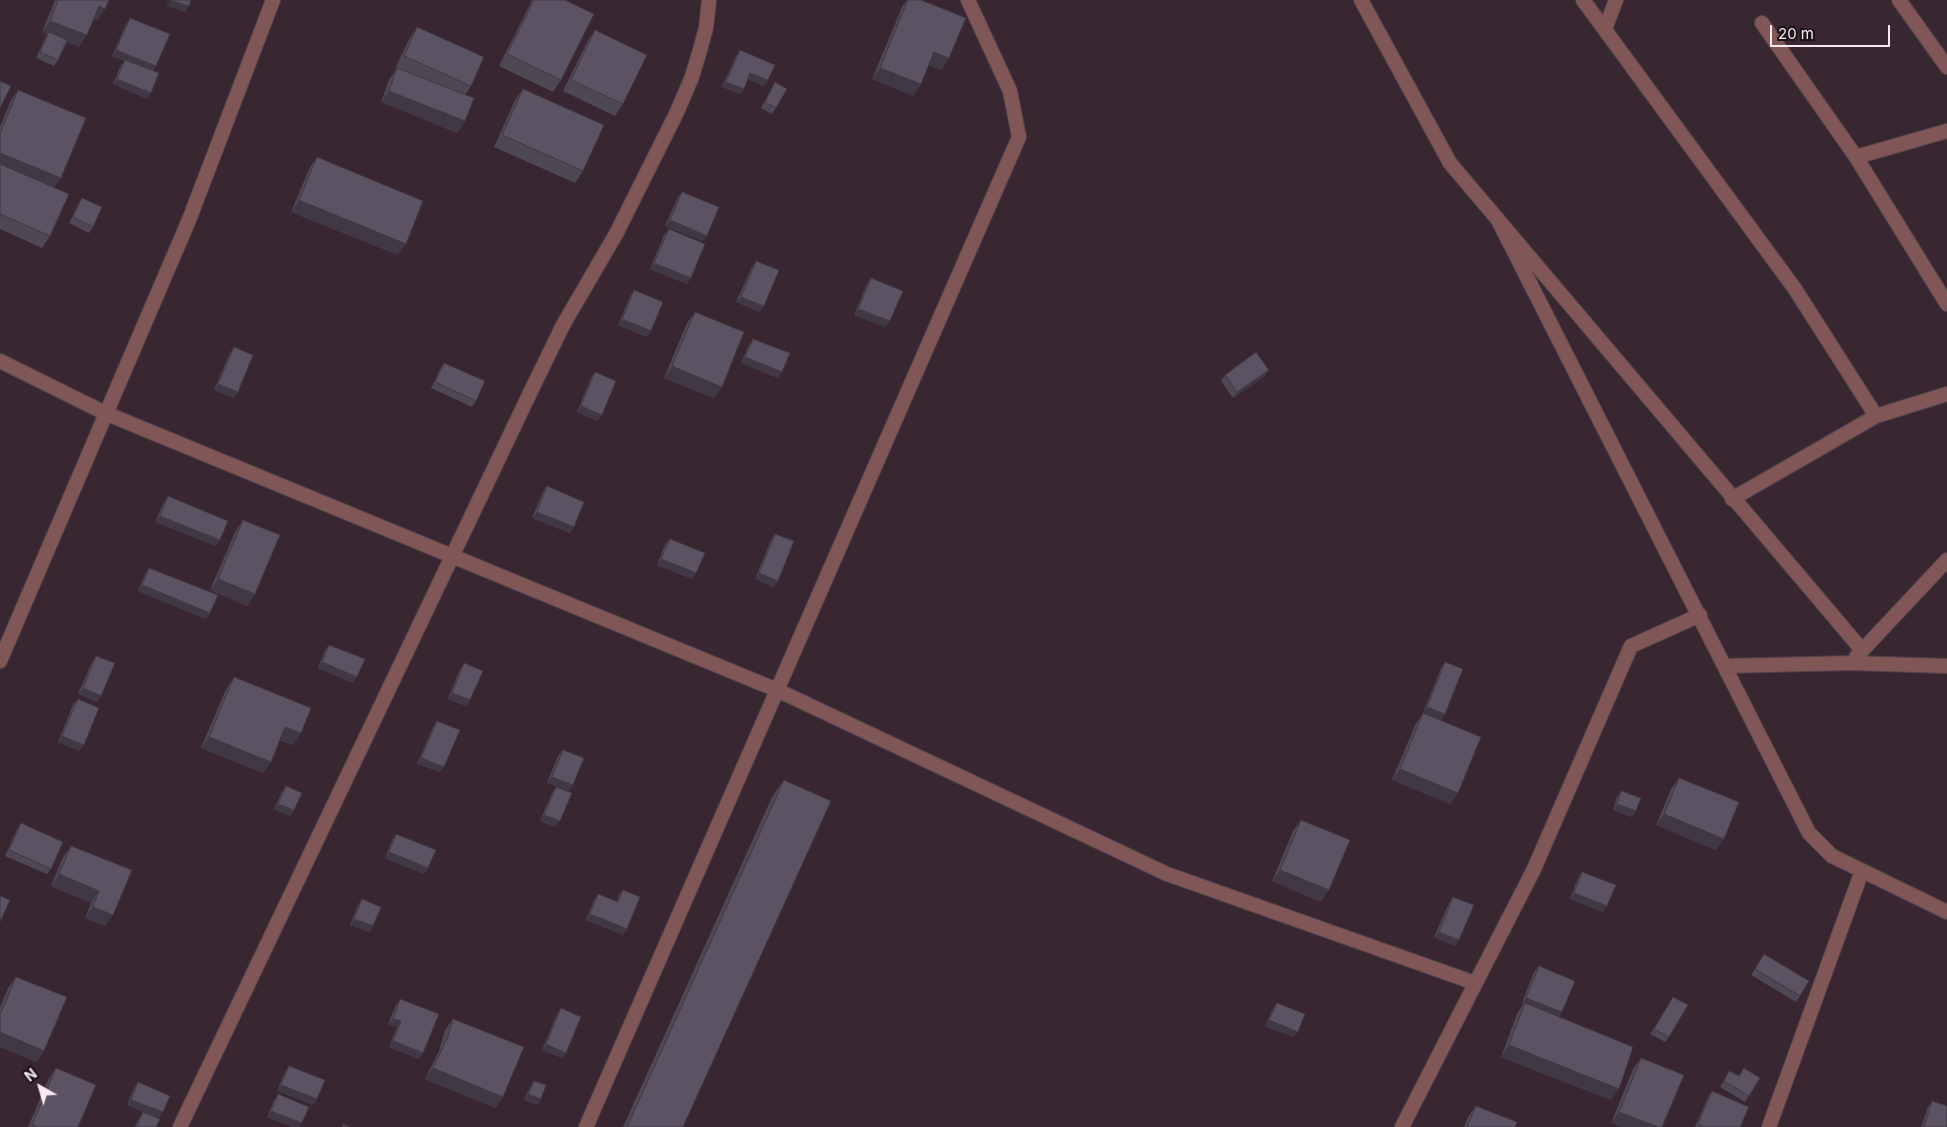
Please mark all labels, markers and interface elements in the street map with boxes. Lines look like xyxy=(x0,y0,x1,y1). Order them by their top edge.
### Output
scale bar xyxy=(1772,15,1892,47)
text: 20 m xyxy=(1778,24,1814,43)
north arrow xyxy=(15,1062,65,1112)
text: N xyxy=(21,1065,40,1085)

